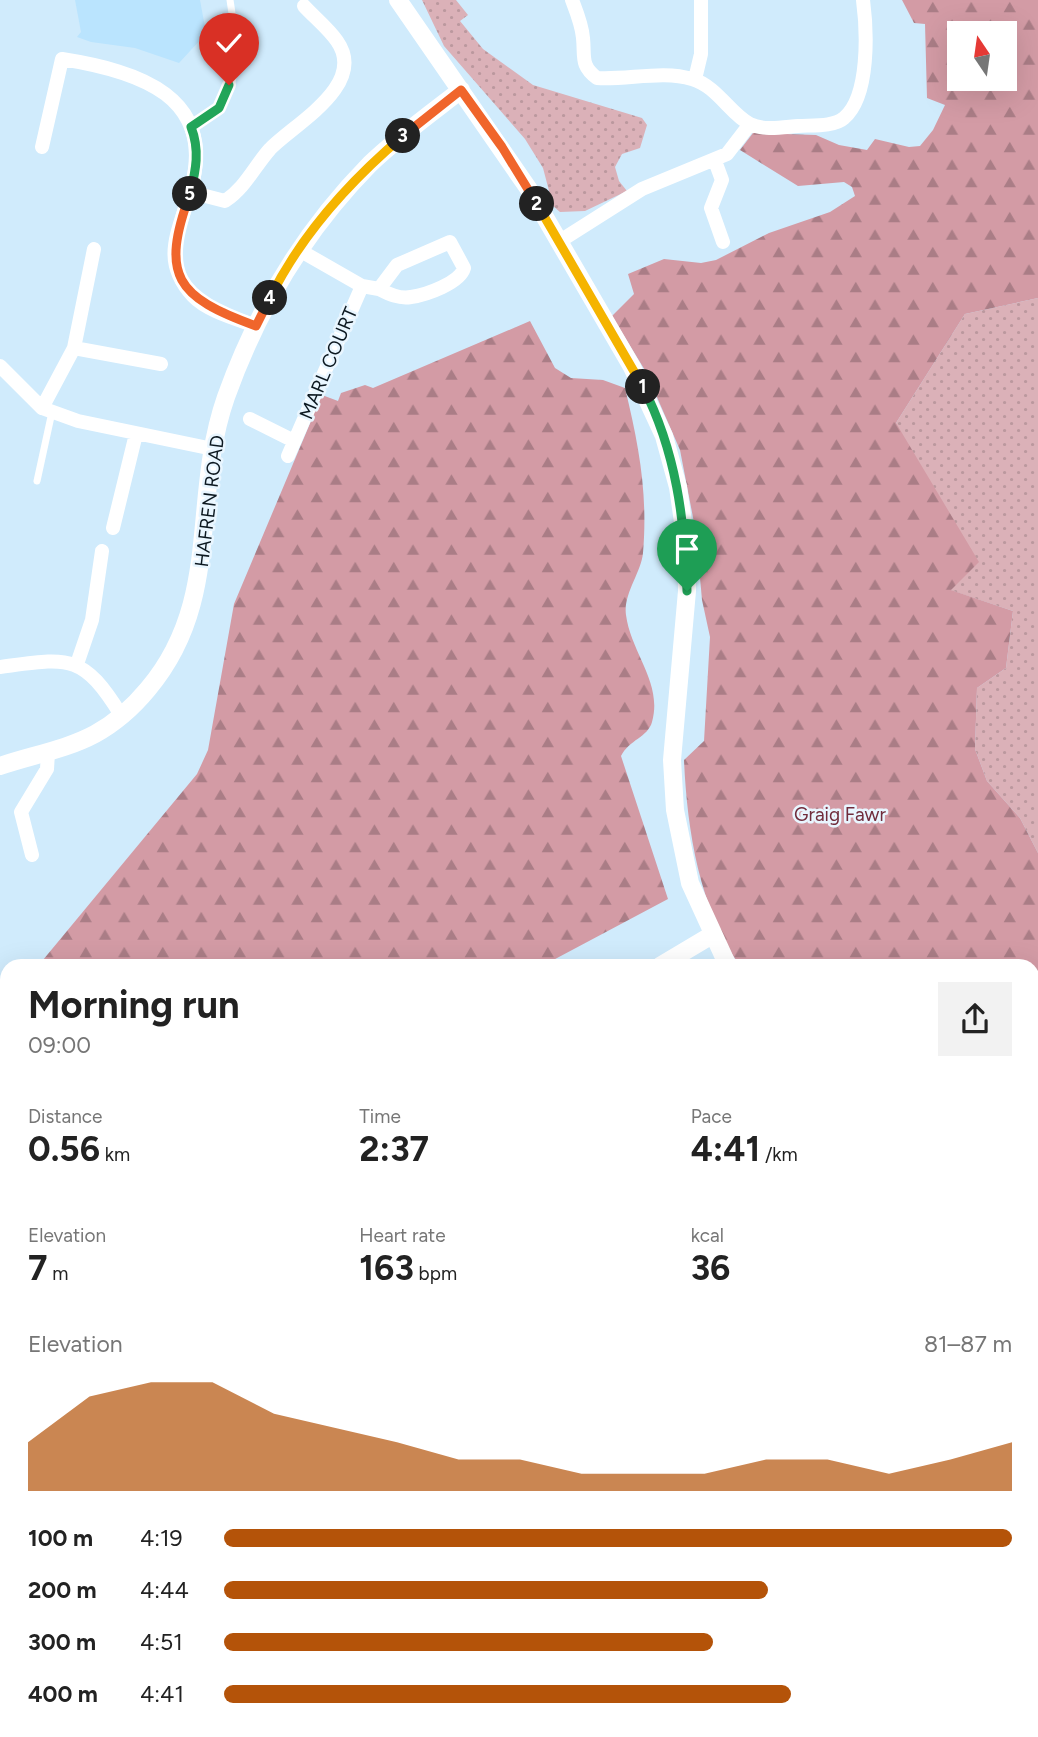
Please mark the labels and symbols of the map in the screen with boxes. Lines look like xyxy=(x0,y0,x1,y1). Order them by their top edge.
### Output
pin xyxy=(199,13,259,85)
north arrow xyxy=(947,21,1017,91)
pin: 3 xyxy=(386,118,420,154)
pin: 5 xyxy=(172,176,208,212)
pin: 2 xyxy=(520,186,554,222)
pin: 4 xyxy=(252,280,288,316)
street label: MARL COURT xyxy=(295,303,363,423)
pin: 1 xyxy=(626,370,660,404)
street label: HAFREN ROAD xyxy=(190,434,229,568)
pin xyxy=(657,519,717,591)
park label: Graig Fawr xyxy=(794,803,887,826)

